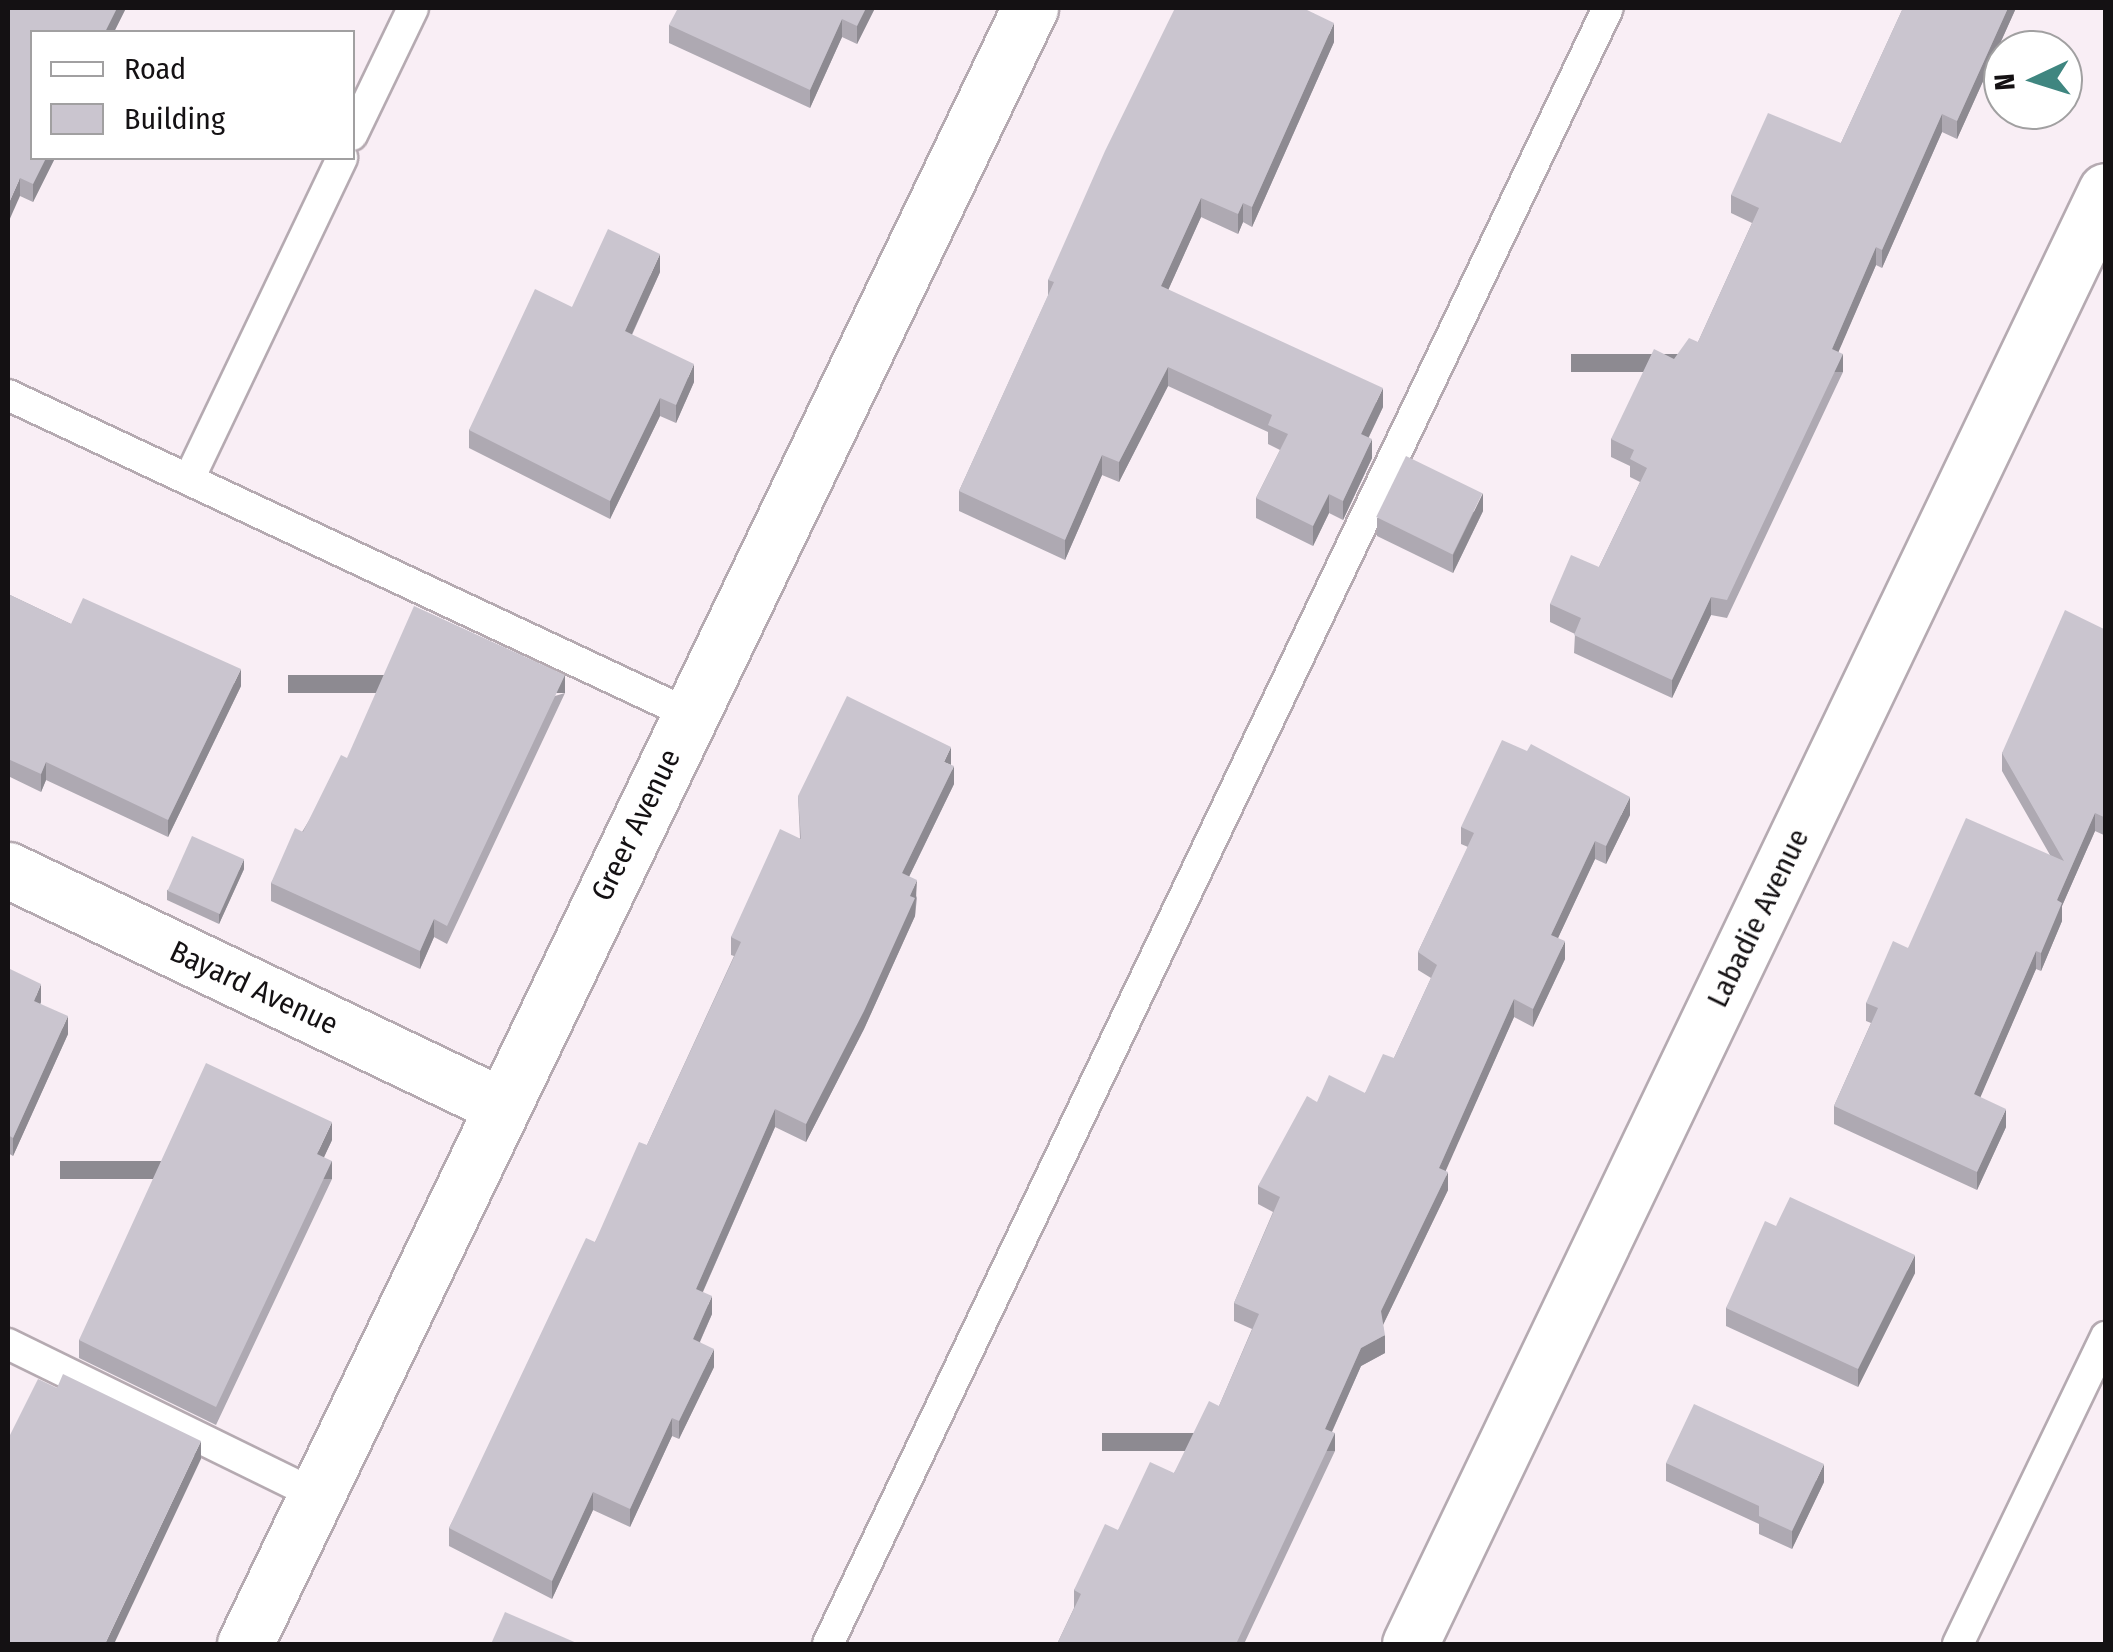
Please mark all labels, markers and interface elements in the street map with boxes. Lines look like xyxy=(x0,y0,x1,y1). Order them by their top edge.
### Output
legend xyxy=(30,30,355,160)
north arrow xyxy=(1983,30,2083,130)
text: Road xyxy=(124,51,186,87)
text: N xyxy=(1988,72,2022,92)
text: Building xyxy=(124,101,225,137)
street label: Greer Avenue xyxy=(584,743,688,907)
street label: Labadie Avenue xyxy=(1699,823,1817,1013)
street label: Bayard Avenue xyxy=(164,933,344,1043)

